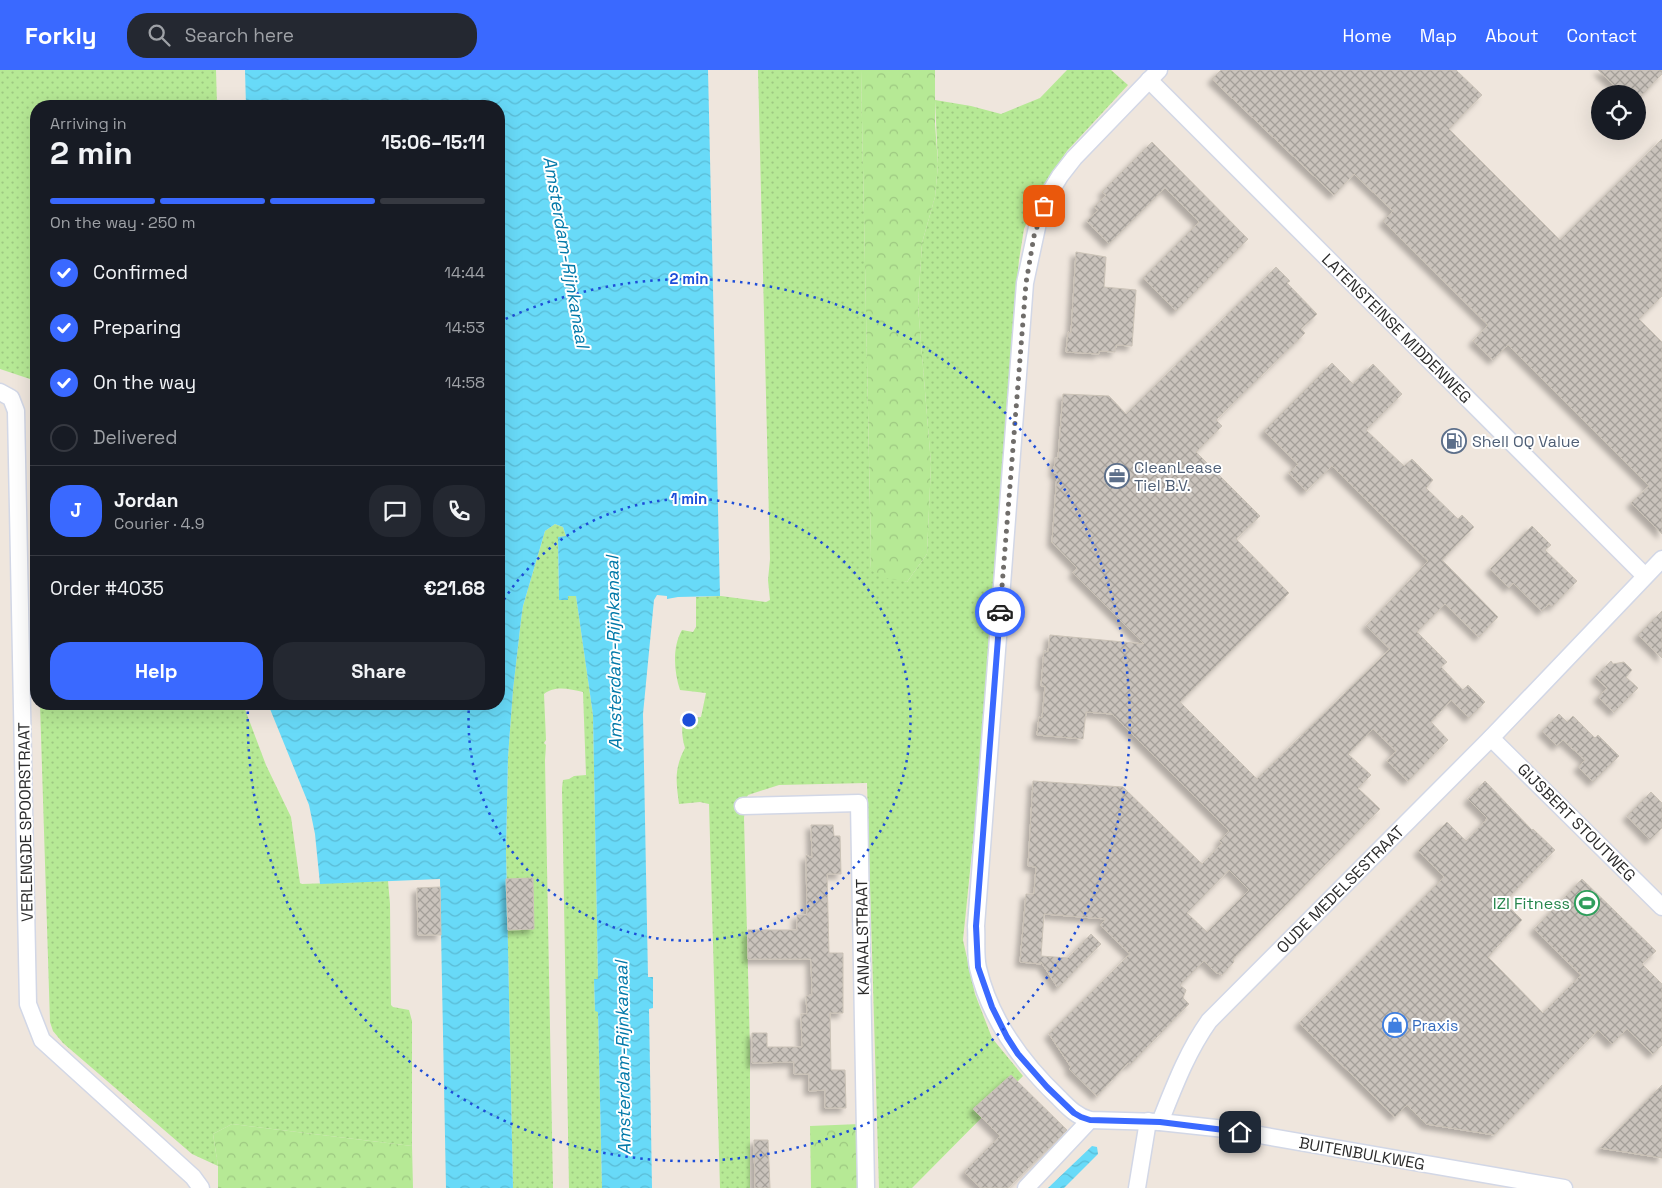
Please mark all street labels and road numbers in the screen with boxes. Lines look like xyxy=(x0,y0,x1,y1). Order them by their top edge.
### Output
street label: LATENSTEINSE MIDDENWEG xyxy=(1317,249,1476,408)
street label: VERLENGDE SPOORSTRAAT xyxy=(13,722,38,922)
street label: GIJSBERT STOUTWEG xyxy=(1513,759,1640,886)
street label: OUDE MEDELSESTRAAT xyxy=(1272,821,1409,958)
street label: KANAALSTRAAT xyxy=(851,879,874,995)
street label: BUITENBULKWEG xyxy=(1297,1132,1427,1175)

